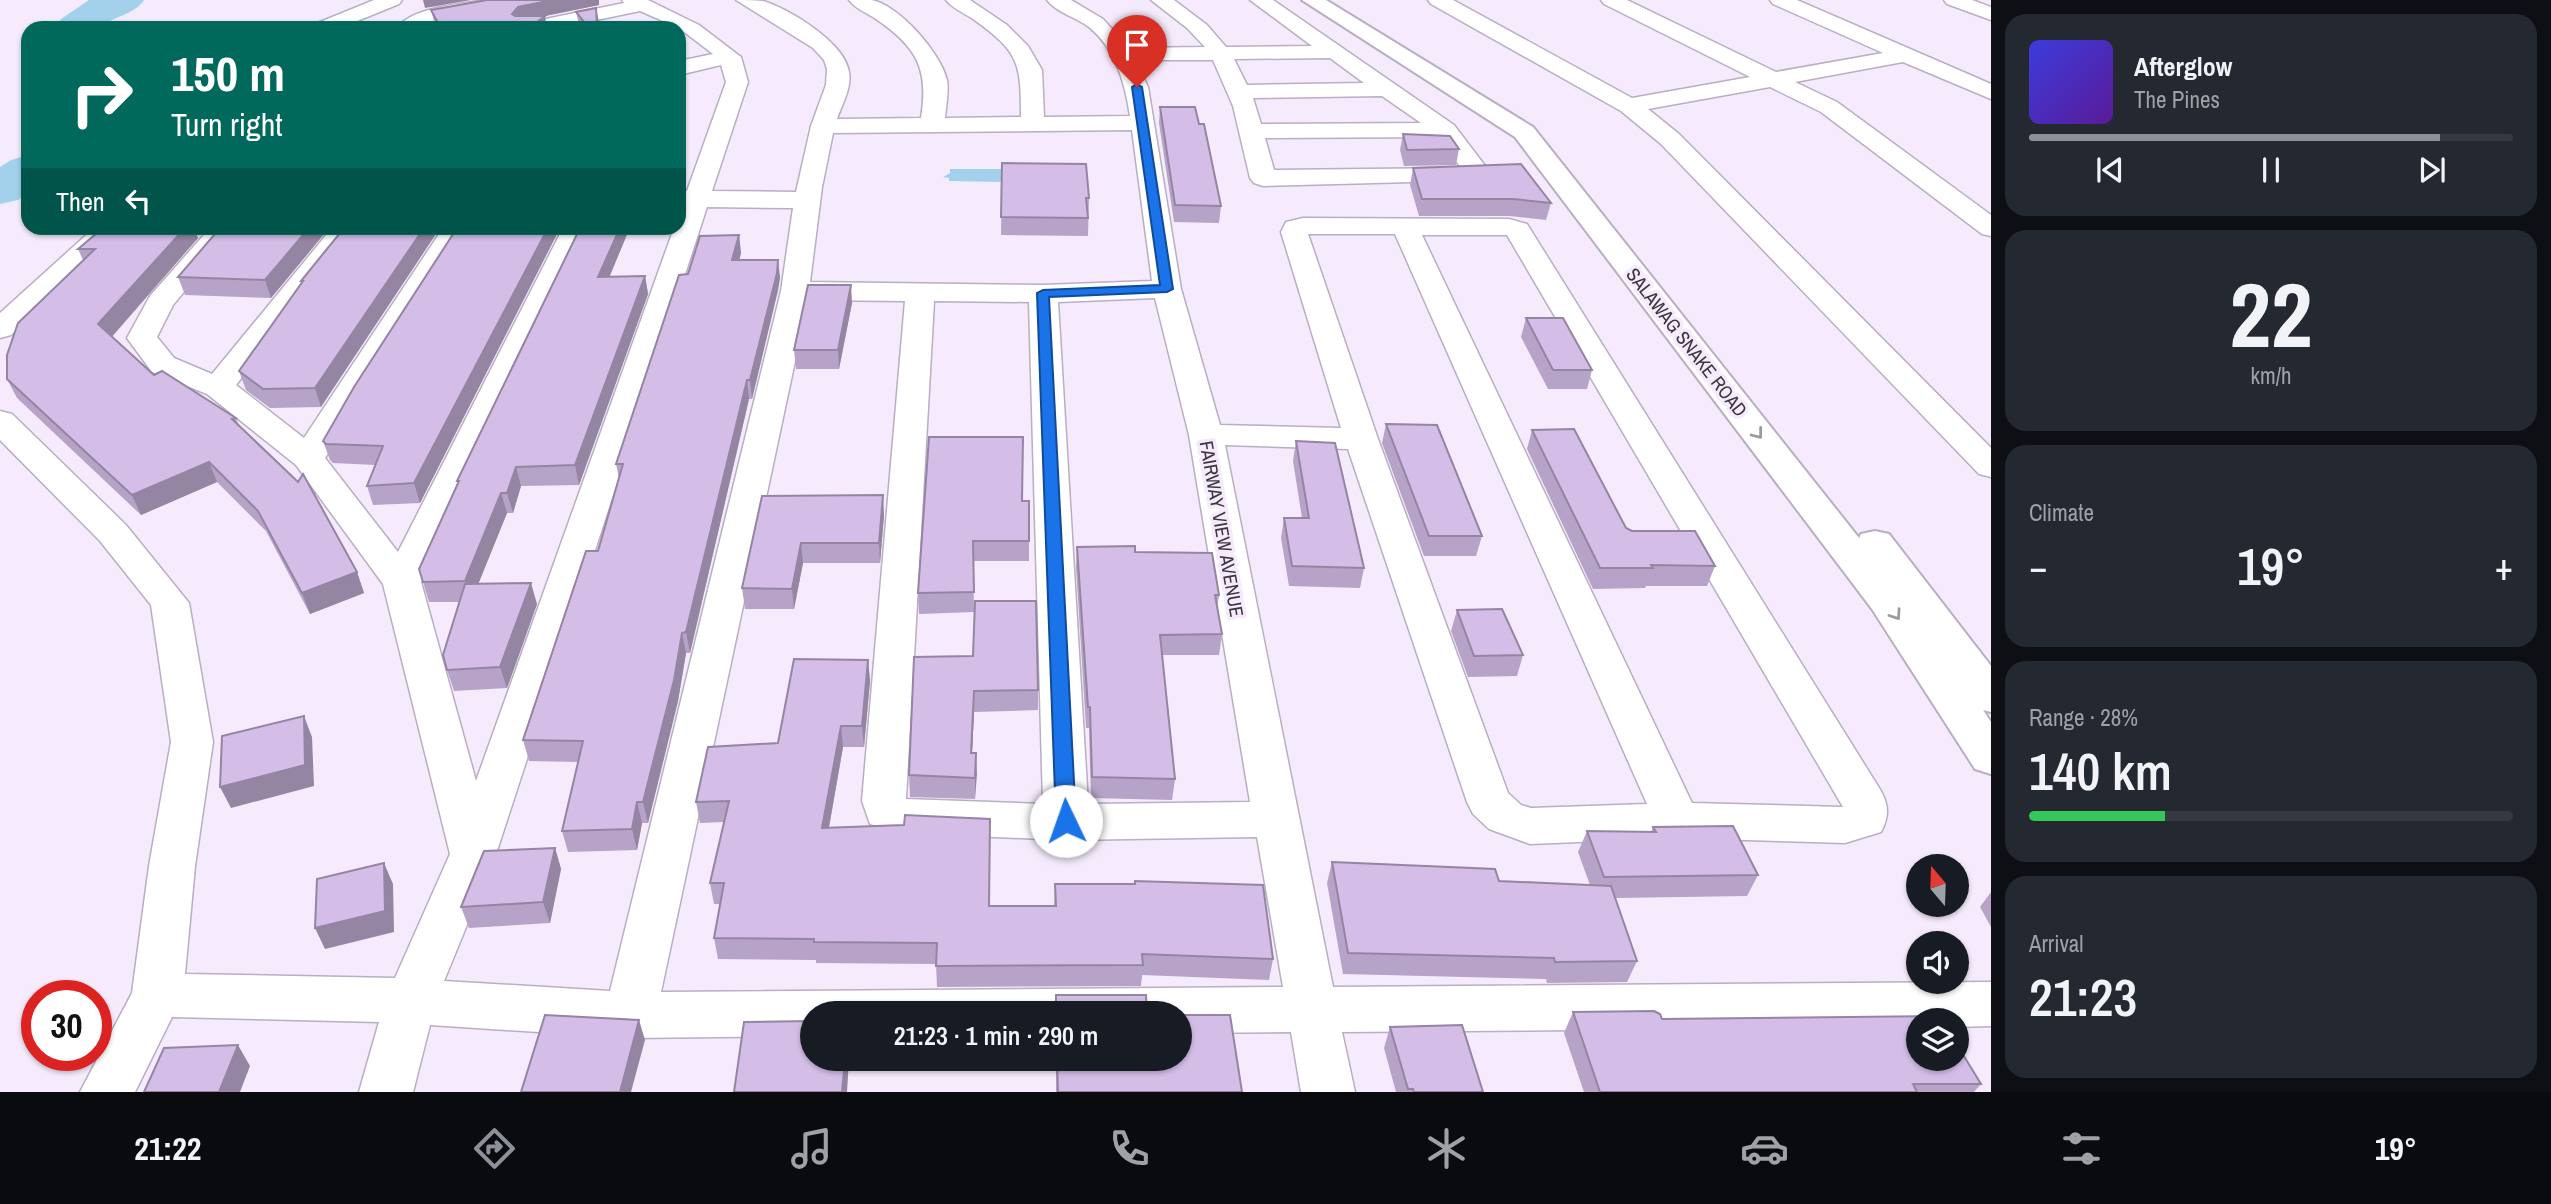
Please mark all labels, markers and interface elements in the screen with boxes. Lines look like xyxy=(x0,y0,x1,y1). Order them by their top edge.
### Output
pin xyxy=(1107,15,1167,87)
icon: arrive xyxy=(1118,26,1156,64)
text: 150 m xyxy=(171,40,285,106)
icon: right xyxy=(56,49,147,140)
text: Afterglow xyxy=(2134,49,2232,84)
text: The Pines xyxy=(2134,84,2220,115)
text: Turn right xyxy=(171,103,283,146)
icon: previous xyxy=(2091,151,2129,189)
icon: pause xyxy=(2252,151,2290,189)
icon: next xyxy=(2413,151,2451,189)
icon: left xyxy=(119,182,157,220)
text: Then xyxy=(56,184,105,219)
text: 22 xyxy=(2230,253,2313,375)
street label: SALAWAG SNAKE ROAD xyxy=(1621,262,1753,422)
text: km/h xyxy=(2251,360,2291,391)
one-way arrow xyxy=(1750,427,1763,439)
street label: FAIRWAY VIEW AVENUE xyxy=(1194,439,1250,619)
text: Climate xyxy=(2029,497,2094,528)
text: 19° xyxy=(2237,531,2305,601)
text: − xyxy=(2029,541,2047,592)
text: + xyxy=(2495,541,2513,592)
one-way arrow xyxy=(1888,608,1901,621)
text: Range · 28% xyxy=(2029,702,2138,733)
text: 140 km xyxy=(2029,736,2172,806)
position arrow xyxy=(1029,784,1103,858)
north arrow xyxy=(1906,854,1969,917)
map controls xyxy=(1906,854,1969,1071)
text: Arrival xyxy=(2029,928,2084,959)
button: sound xyxy=(1906,931,1969,994)
text: 21:23 xyxy=(2029,962,2137,1032)
speed limit sign: 30 xyxy=(21,980,112,1071)
button: layers xyxy=(1906,1008,1969,1071)
text: 21:23 · 1 min · 290 m xyxy=(894,1018,1098,1053)
icon: directions xyxy=(470,1124,519,1173)
icon: music xyxy=(787,1124,836,1173)
icon: phone xyxy=(1105,1124,1154,1173)
icon: climate xyxy=(1422,1124,1471,1173)
icon: car xyxy=(1740,1124,1789,1173)
icon: filters xyxy=(2057,1124,2106,1173)
text: 21:22 xyxy=(134,1127,201,1170)
text: 19° xyxy=(2375,1127,2417,1170)

